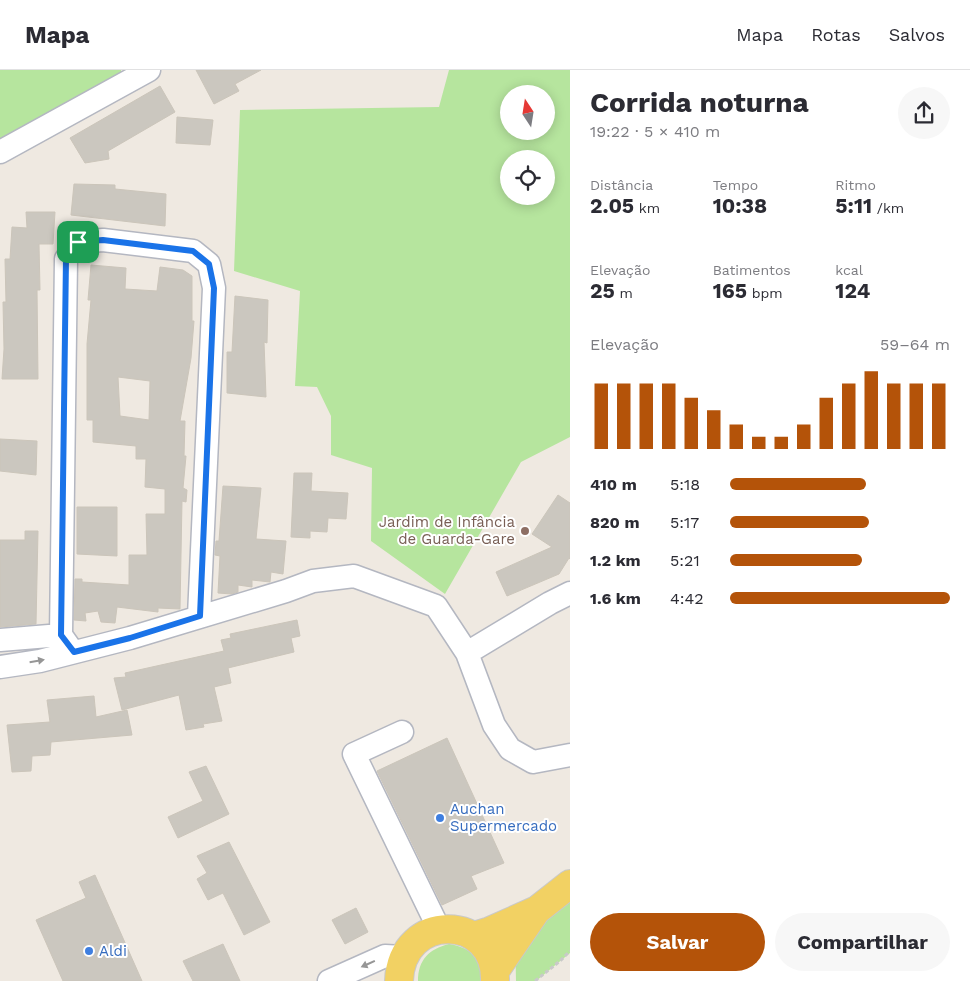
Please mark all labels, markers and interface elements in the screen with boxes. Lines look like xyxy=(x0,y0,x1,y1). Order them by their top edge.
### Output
text: Mapa xyxy=(25,21,90,49)
text: Mapa xyxy=(736,24,783,45)
text: Rotas xyxy=(811,24,861,45)
text: Salvos xyxy=(889,24,945,45)
north arrow xyxy=(500,85,555,140)
map controls xyxy=(500,85,555,205)
text: Corrida noturna xyxy=(590,86,809,119)
button: share xyxy=(898,87,950,139)
text: 19:22 · 5 × 410 m xyxy=(590,122,720,141)
button: locate xyxy=(500,150,555,205)
text: Distância xyxy=(590,177,653,193)
text: Tempo xyxy=(713,177,758,193)
text: Ritmo xyxy=(835,177,876,193)
text: 2.05 xyxy=(590,193,634,218)
text: 10:38 xyxy=(713,193,767,218)
text: 5:11 xyxy=(835,193,872,218)
text: km xyxy=(634,200,660,216)
text: /km xyxy=(872,200,904,216)
pin xyxy=(57,221,99,263)
icon: arrive xyxy=(64,228,92,256)
text: Elevação xyxy=(590,262,650,278)
text: Batimentos xyxy=(713,262,791,278)
text: kcal xyxy=(835,262,863,278)
text: 25 xyxy=(590,278,615,303)
text: 165 xyxy=(713,278,747,303)
text: 124 xyxy=(835,278,870,303)
text: m xyxy=(615,285,633,301)
text: bpm xyxy=(747,285,783,301)
text: Elevação xyxy=(590,335,659,354)
text: 59–64 m xyxy=(880,335,950,354)
text: 410 m xyxy=(590,475,637,494)
text: 5:18 xyxy=(670,475,700,494)
place label: Jardim de Infância de Guarda-Gare xyxy=(379,513,516,548)
text: 820 m xyxy=(590,513,640,532)
text: 5:17 xyxy=(670,513,699,532)
marker: Jardim de Infância de Guarda-Gare xyxy=(519,525,531,537)
text: 1.2 km xyxy=(590,551,641,570)
text: 5:21 xyxy=(670,551,700,570)
text: 1.6 km xyxy=(590,589,641,608)
text: 4:42 xyxy=(670,589,704,608)
one-way arrow xyxy=(29,657,45,665)
place label: Auchan Supermercado xyxy=(450,800,557,835)
marker: Auchan Supermercado xyxy=(434,812,446,824)
button: Salvar xyxy=(590,913,765,971)
button: Compartilhar xyxy=(775,913,950,971)
place label: Aldi xyxy=(99,942,127,960)
marker: Aldi xyxy=(83,945,95,957)
one-way arrow xyxy=(361,960,375,968)

